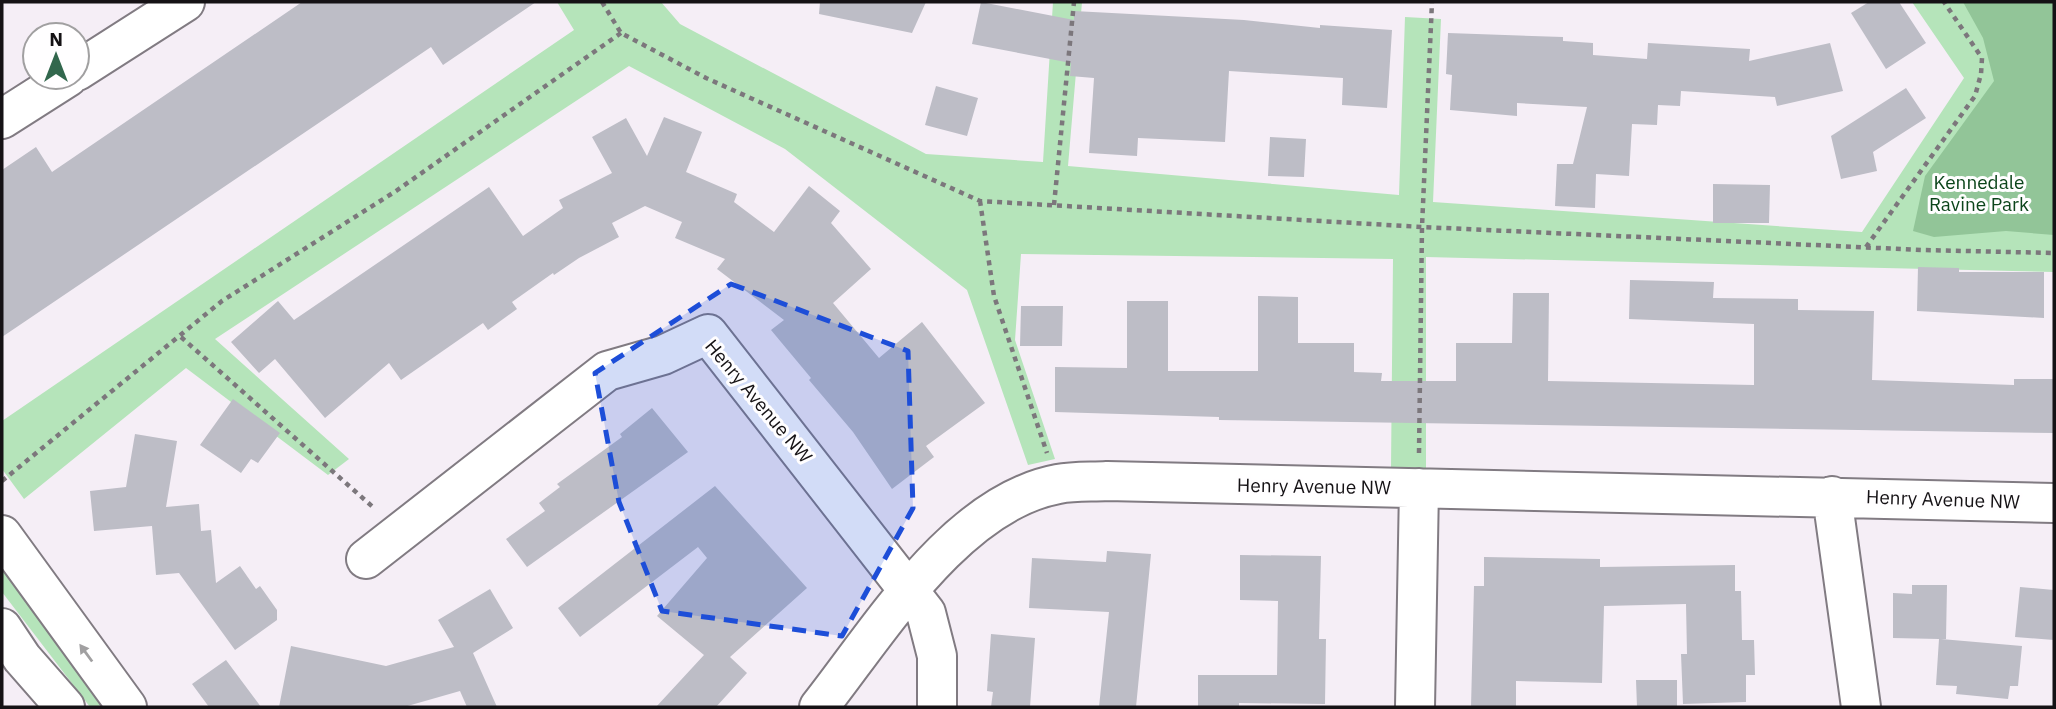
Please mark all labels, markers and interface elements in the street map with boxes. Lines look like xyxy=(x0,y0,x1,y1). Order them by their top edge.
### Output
north arrow xyxy=(21,21,91,91)
text: N xyxy=(49,27,63,51)
park label: Kennedale Ravine Park xyxy=(1929,170,2029,216)
street label: Henry Avenue NW xyxy=(700,334,818,468)
street label: Henry Avenue NW xyxy=(1237,473,1391,499)
street label: Henry Avenue NW xyxy=(1866,484,2020,514)
one-way arrow xyxy=(79,644,93,662)

